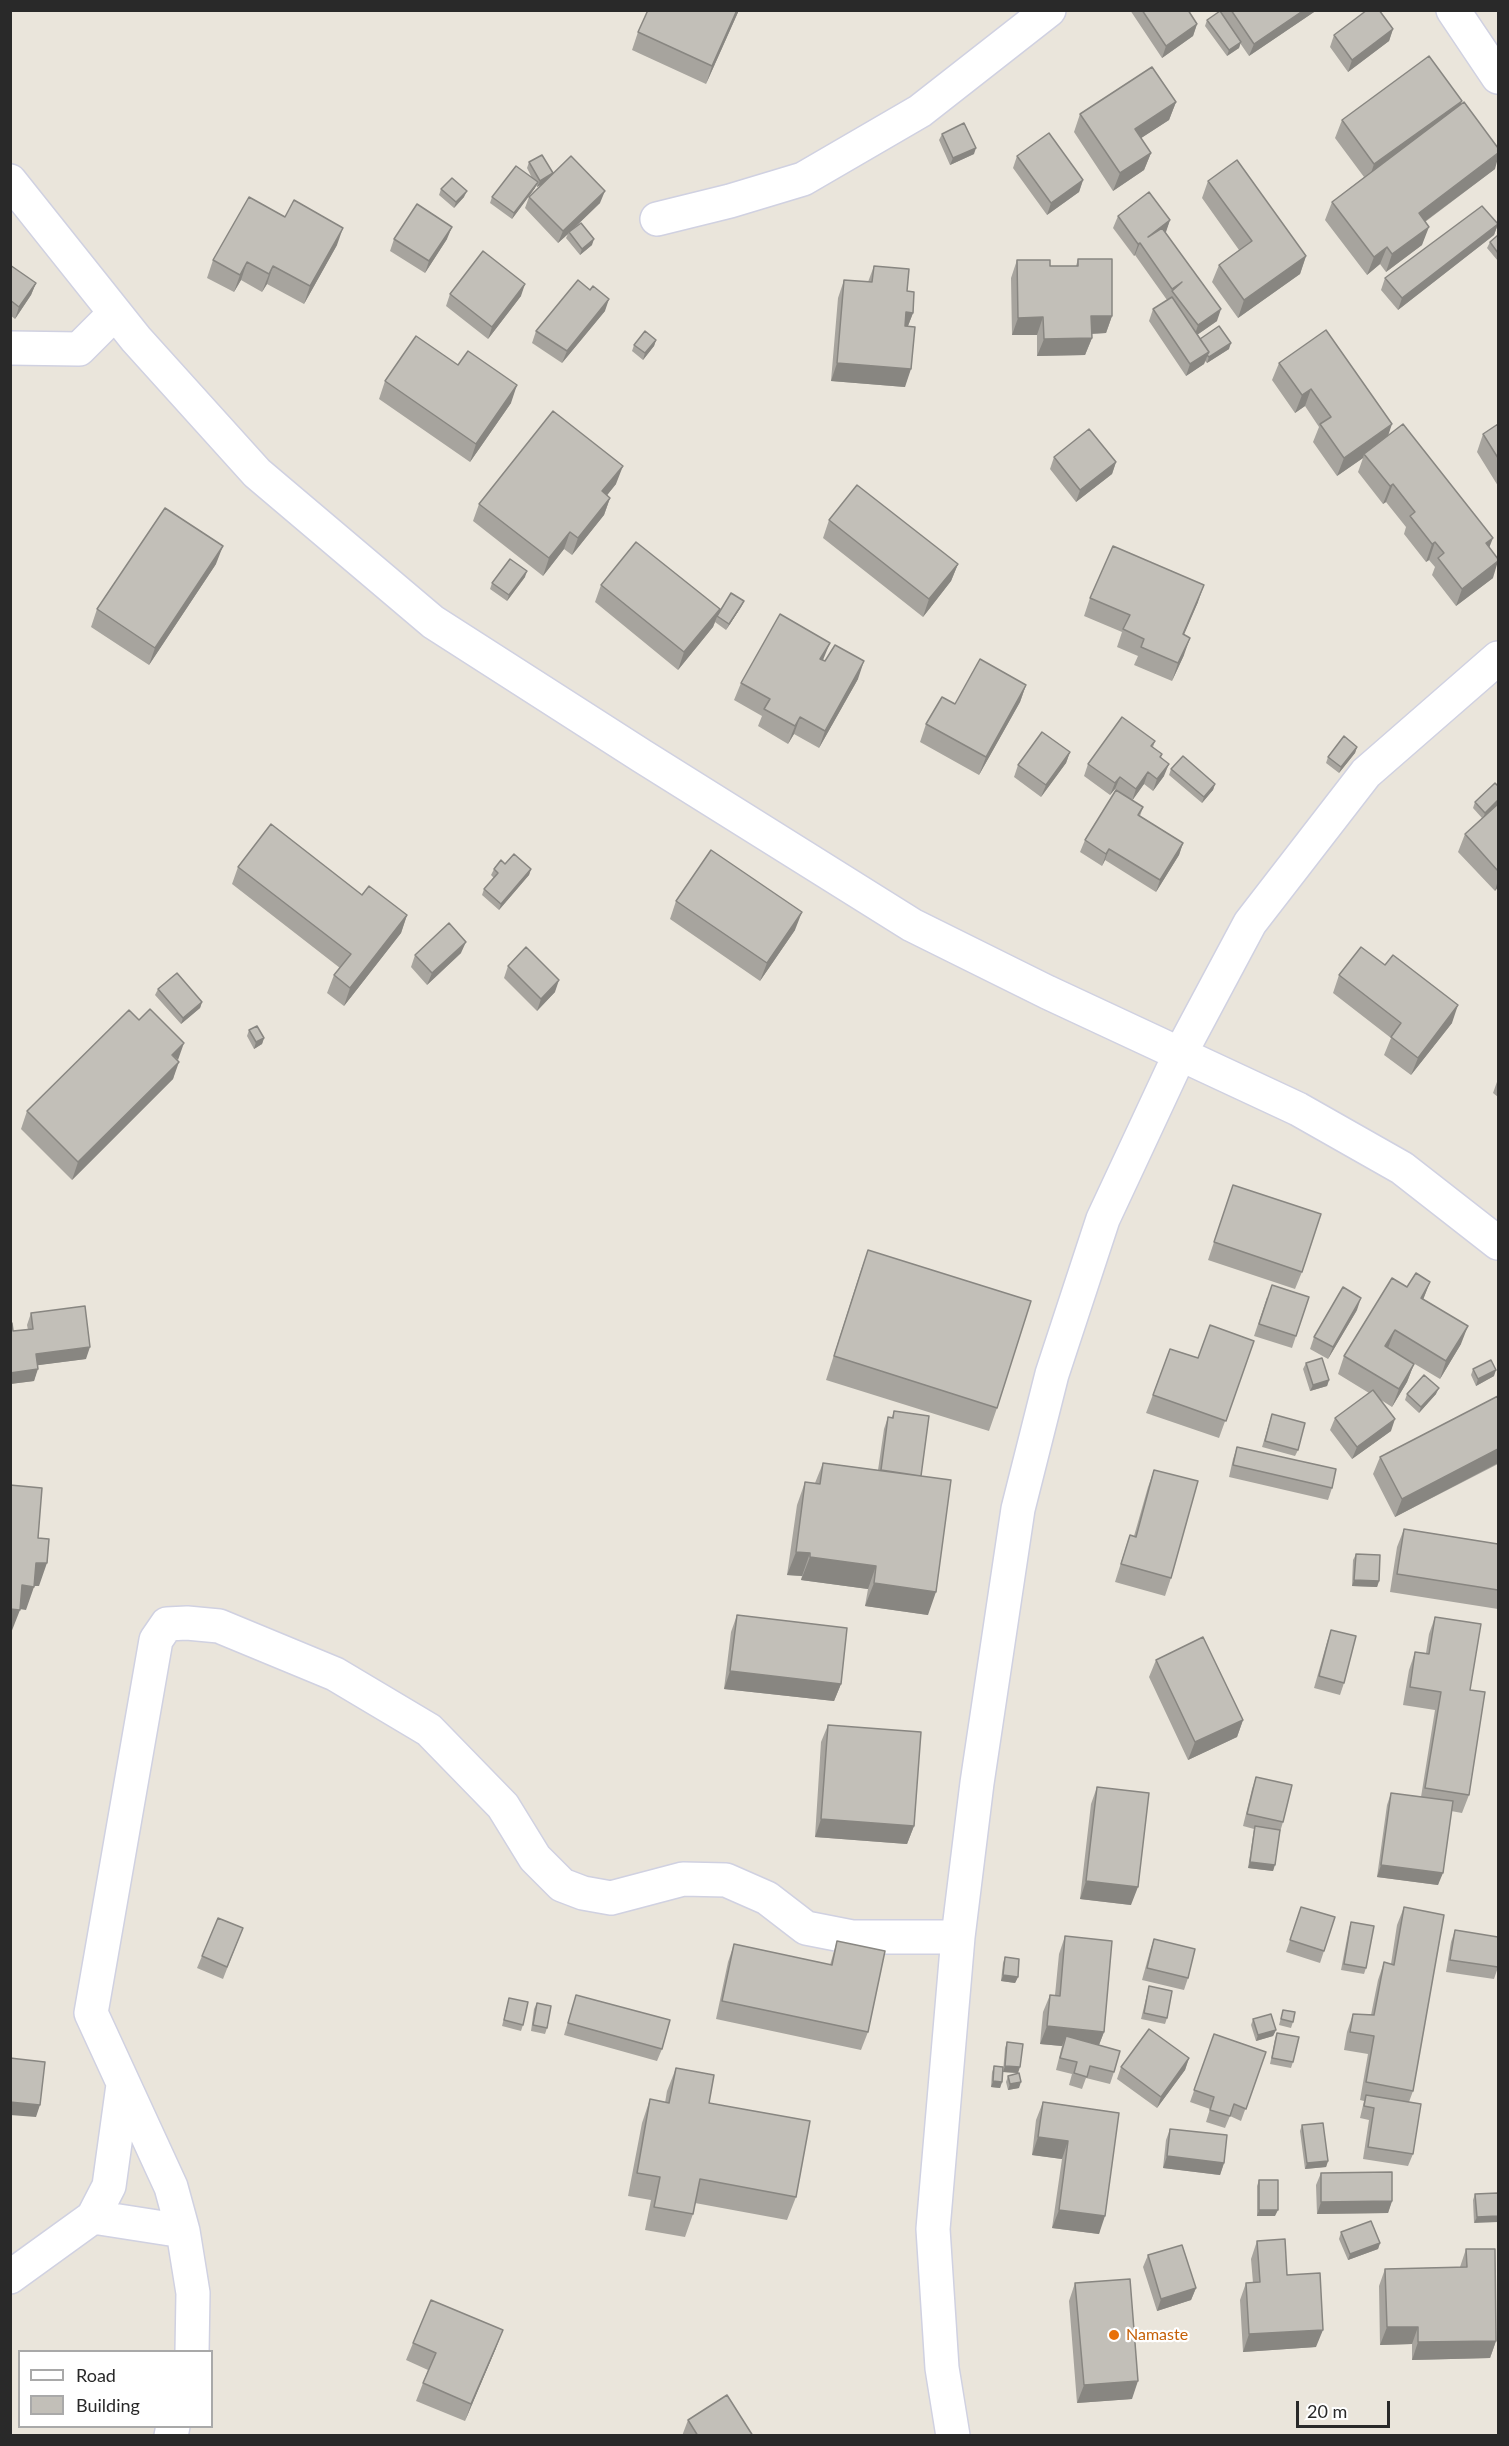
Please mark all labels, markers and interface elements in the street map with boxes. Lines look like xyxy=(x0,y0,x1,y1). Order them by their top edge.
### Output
place label: Namaste xyxy=(1126,2325,1188,2345)
marker: Namaste xyxy=(1107,2328,1121,2342)
legend xyxy=(18,2350,213,2428)
text: Road xyxy=(76,2364,116,2386)
scale bar xyxy=(1299,2389,1394,2427)
text: Building xyxy=(76,2394,140,2416)
text: 20 m xyxy=(1307,2400,1347,2422)

